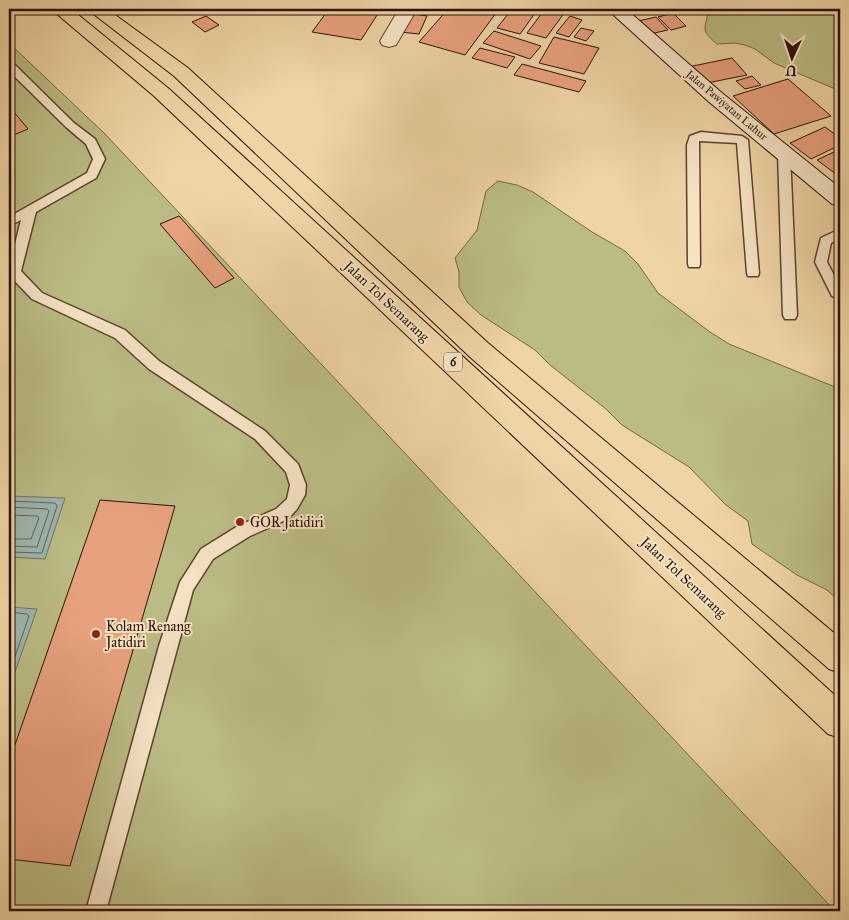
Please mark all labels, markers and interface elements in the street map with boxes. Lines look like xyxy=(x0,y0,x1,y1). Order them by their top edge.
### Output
north arrow xyxy=(766,32,816,82)
text: U xyxy=(784,62,797,79)
street label: Jalan Pawiyatan Luhur xyxy=(682,67,771,145)
street label: Jalan Tol Semarang xyxy=(338,256,433,346)
road number: 6 xyxy=(444,352,462,372)
place label: GOR Jatidiri xyxy=(250,514,324,532)
marker: GOR Jatidiri xyxy=(234,516,246,528)
street label: Jalan Tol Semarang xyxy=(635,532,730,622)
place label: Kolam Renang Jatidiri xyxy=(104,618,191,652)
marker: Kolam Renang Jatidiri xyxy=(90,628,102,640)

